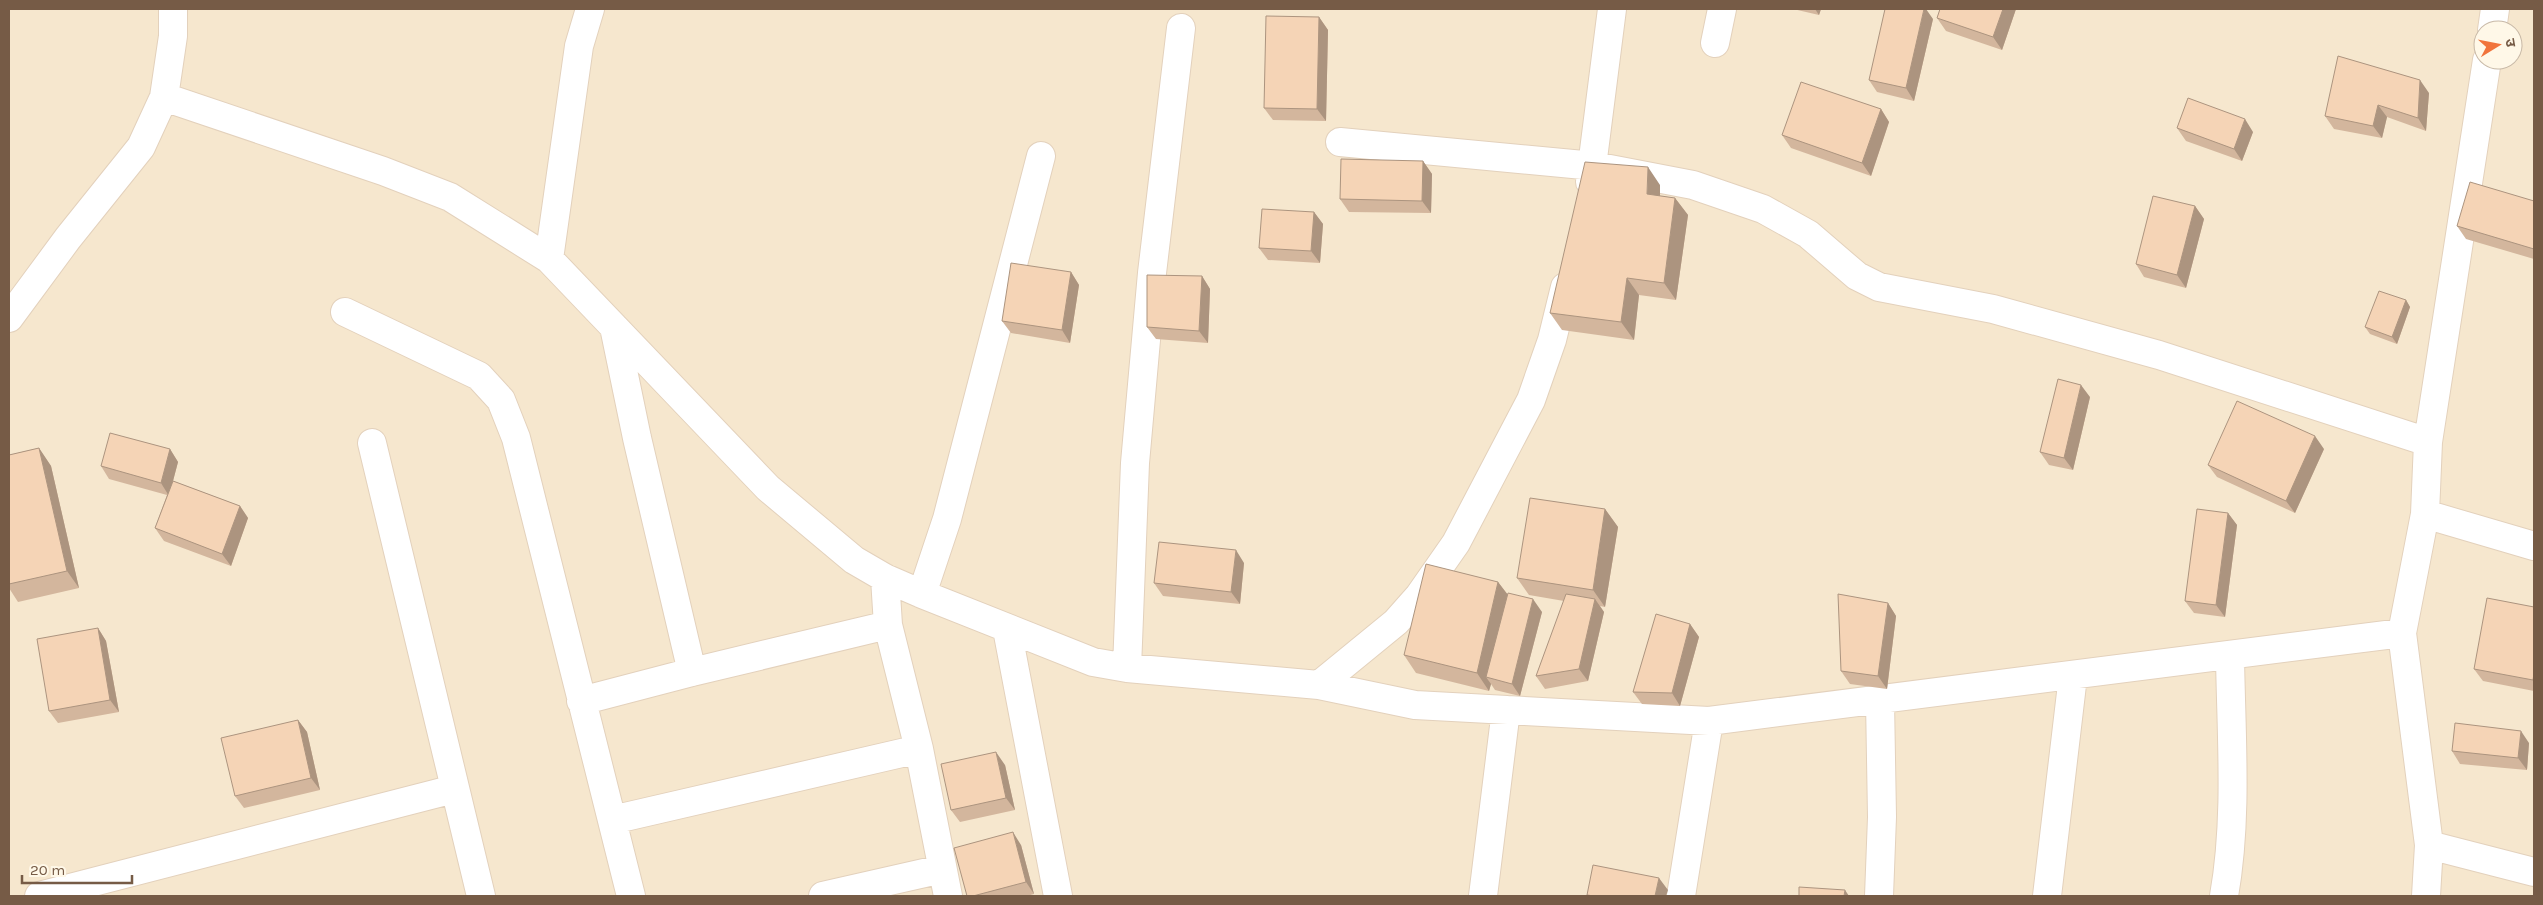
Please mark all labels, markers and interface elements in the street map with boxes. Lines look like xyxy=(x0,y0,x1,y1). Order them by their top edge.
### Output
north arrow xyxy=(2473,20,2523,70)
text: उ xyxy=(2501,37,2520,49)
scale bar xyxy=(22,852,132,884)
text: 20 m xyxy=(30,861,65,879)

